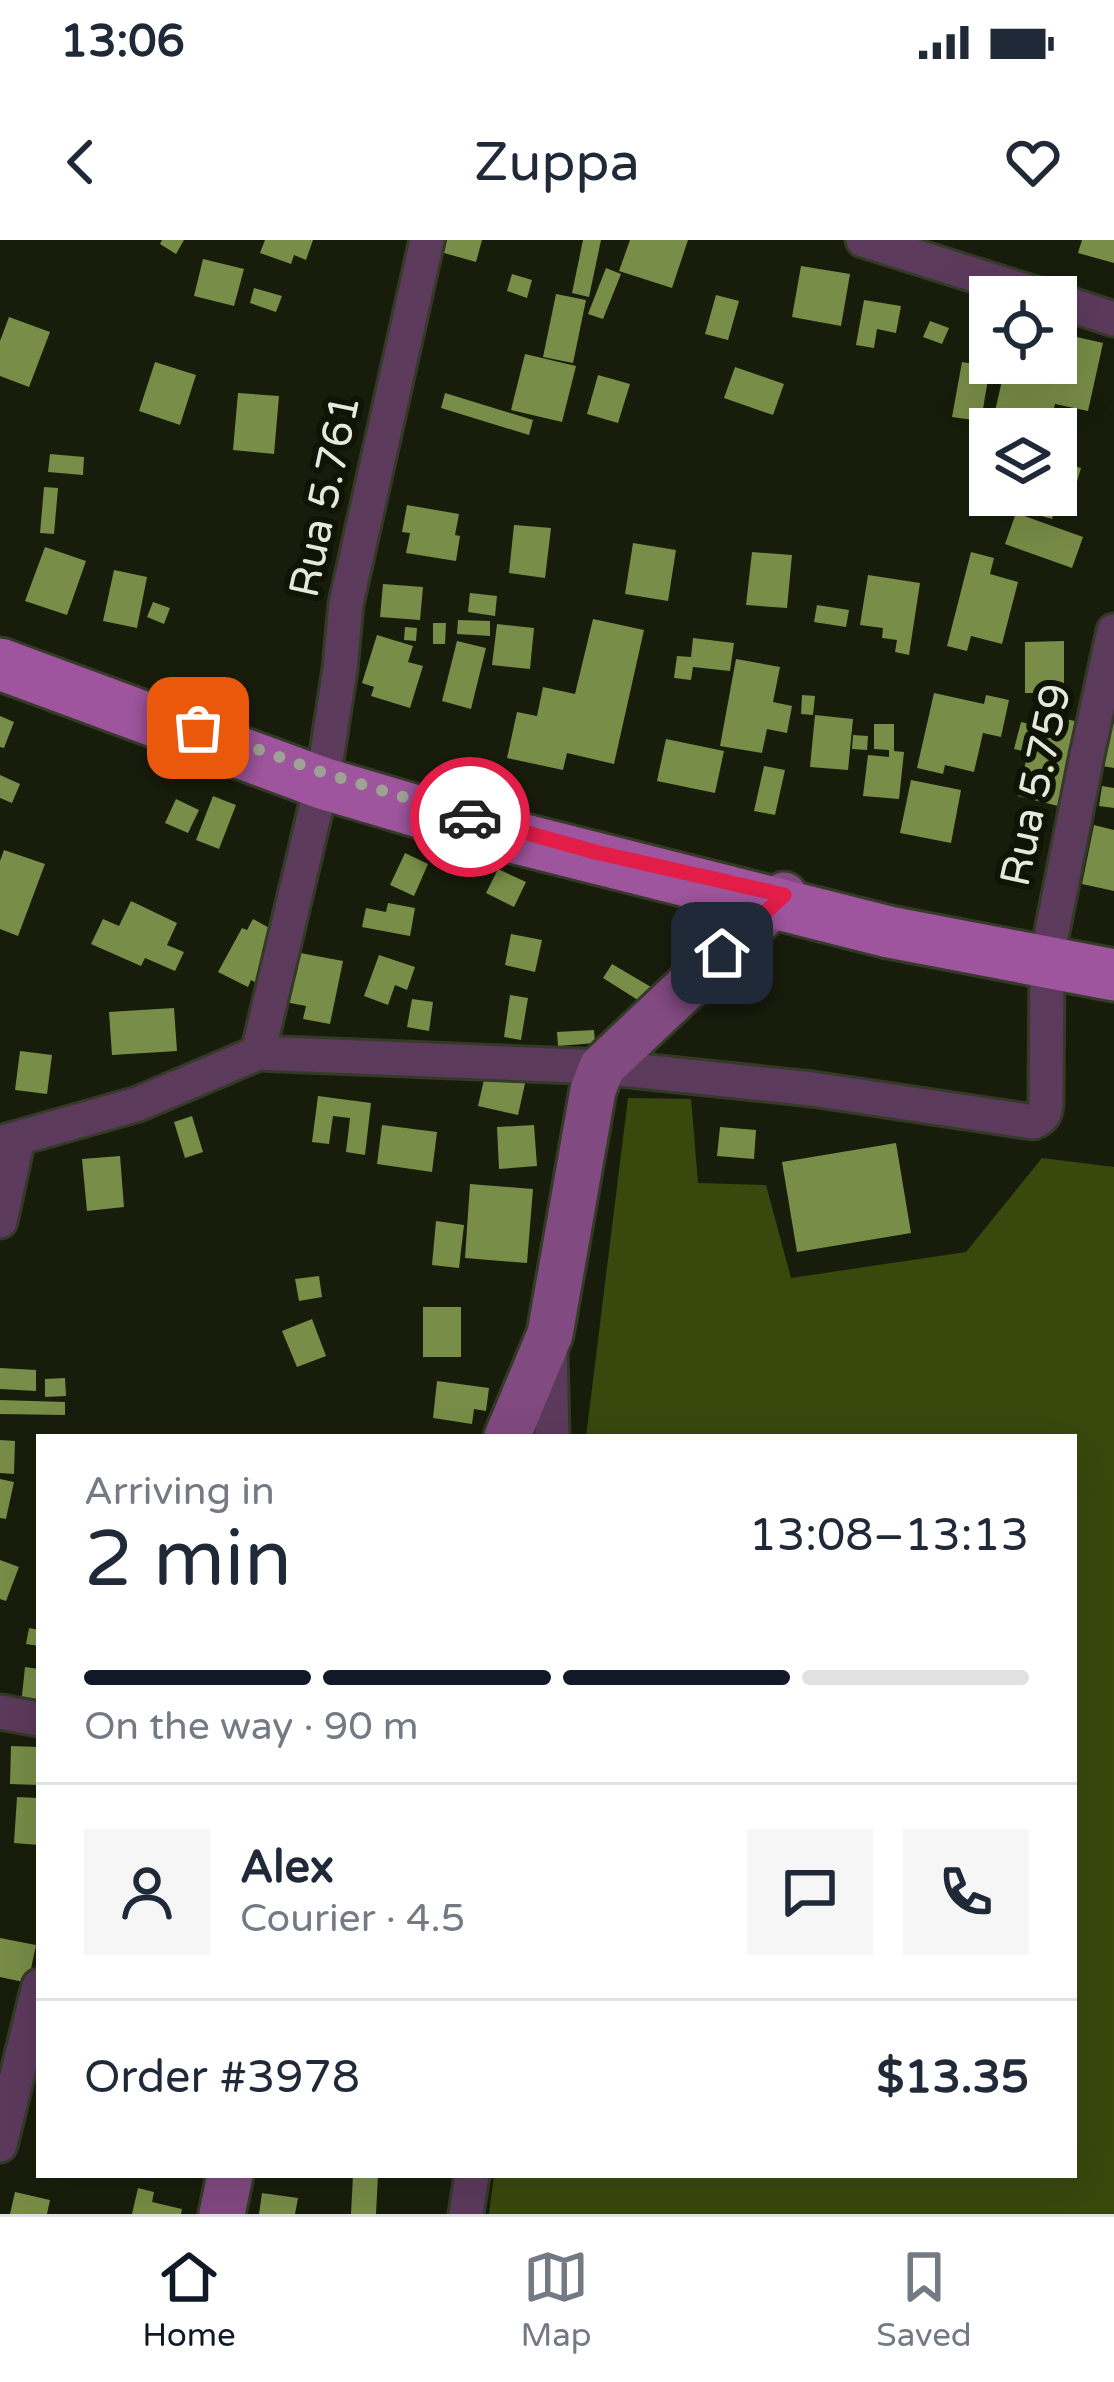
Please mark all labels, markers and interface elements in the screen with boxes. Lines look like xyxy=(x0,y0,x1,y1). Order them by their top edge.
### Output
text: 13:06 xyxy=(60,15,185,69)
icon: back xyxy=(48,129,114,195)
icon: heart xyxy=(1000,129,1066,195)
text: Zuppa xyxy=(474,130,640,195)
map controls xyxy=(969,276,1077,516)
button: locate xyxy=(969,276,1077,384)
street label: Rua 5.761 xyxy=(279,390,371,602)
button: layers xyxy=(969,408,1077,516)
pin xyxy=(147,677,249,779)
street label: Rua 5.759 xyxy=(990,679,1082,891)
icon: bag xyxy=(165,695,231,761)
courier xyxy=(410,757,530,877)
icon: car xyxy=(437,784,503,850)
pin xyxy=(671,902,773,1004)
icon: home xyxy=(689,920,755,986)
text: Arriving in xyxy=(84,1468,275,1515)
text: 13:08–13:13 xyxy=(749,1509,1029,1563)
text: 2 min xyxy=(84,1513,292,1607)
text: On the way · 90 m xyxy=(84,1703,419,1750)
button: person xyxy=(84,1829,210,1955)
button: chat xyxy=(747,1829,873,1955)
button: phone xyxy=(903,1829,1029,1955)
text: Alex xyxy=(240,1841,334,1895)
text: Courier · 4.5 xyxy=(240,1895,465,1942)
text: Order #3978 xyxy=(84,2051,360,2105)
text: $13.35 xyxy=(877,2051,1029,2105)
tab: Home xyxy=(142,2244,236,2355)
tab: Map xyxy=(520,2244,592,2355)
tab: Saved xyxy=(876,2244,972,2355)

